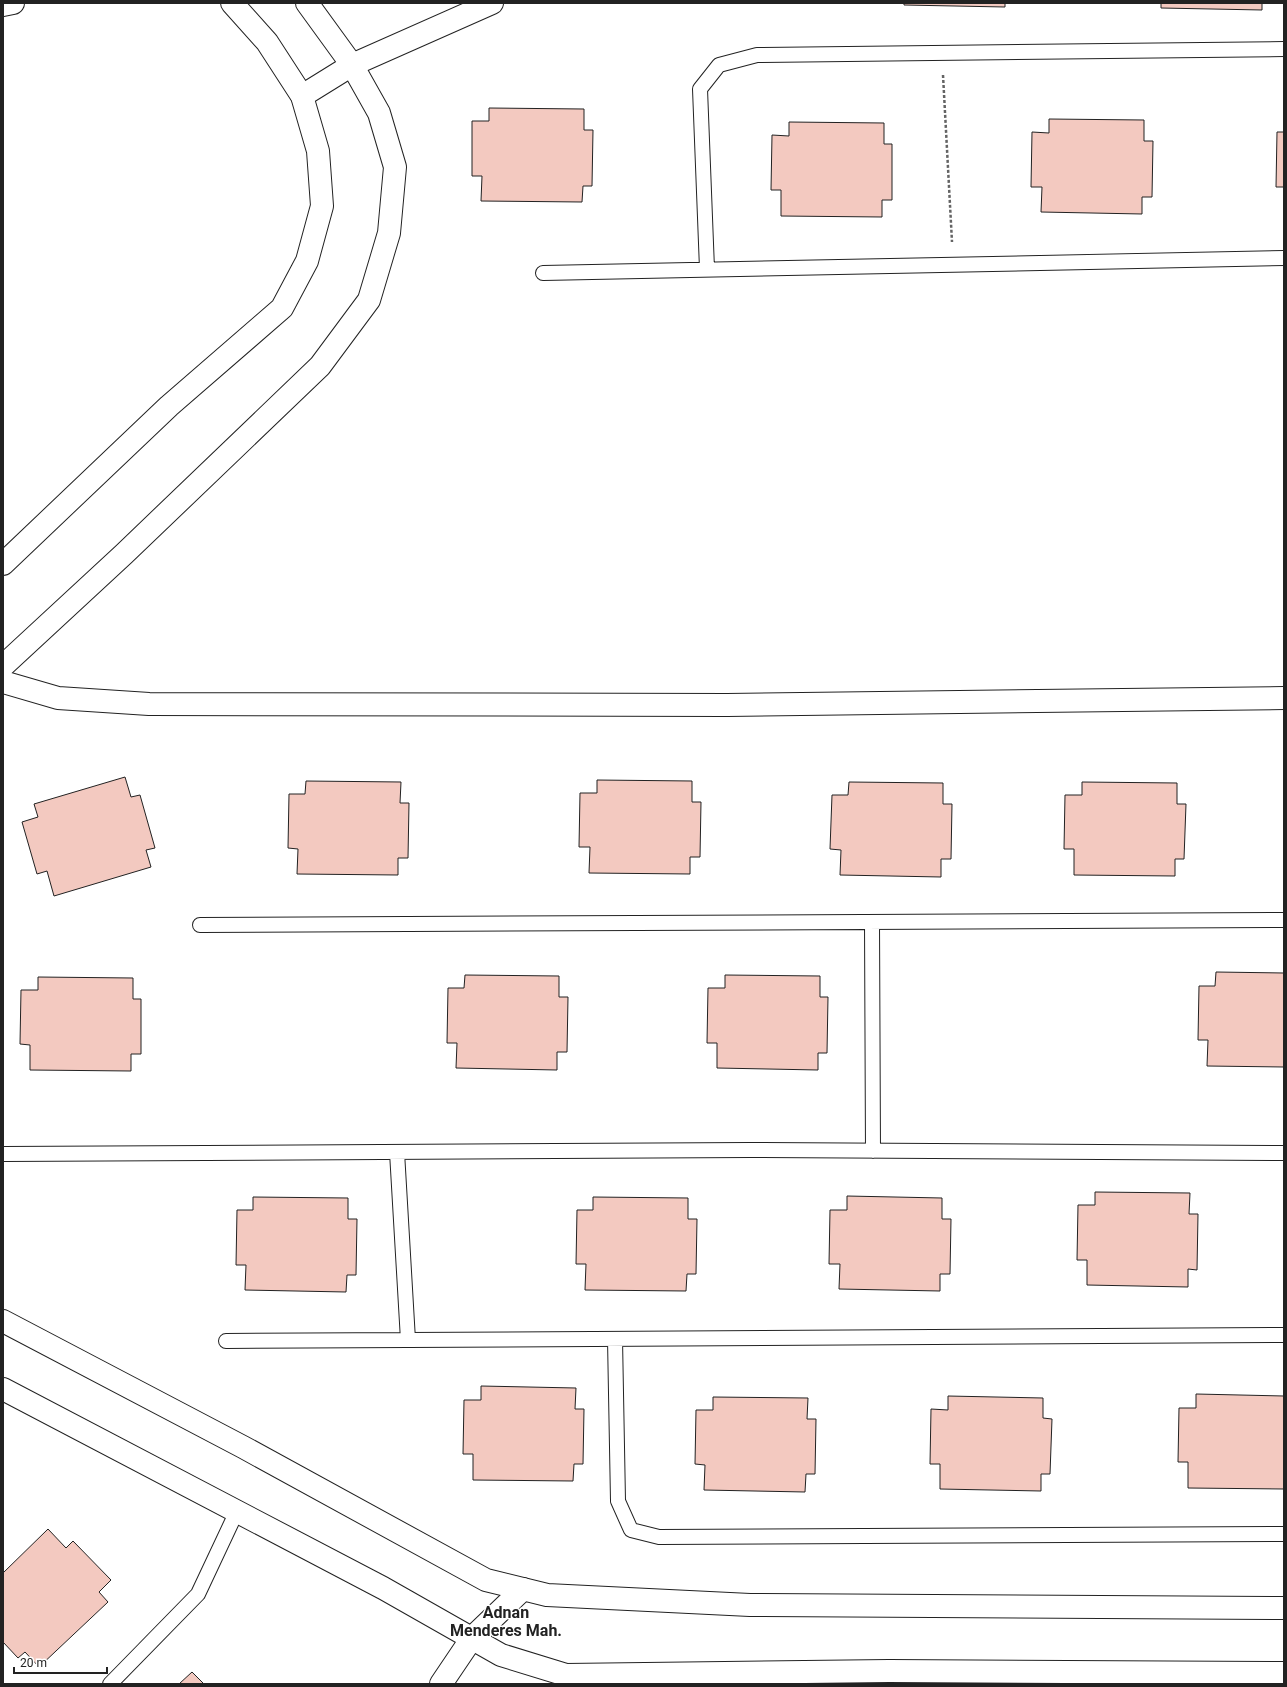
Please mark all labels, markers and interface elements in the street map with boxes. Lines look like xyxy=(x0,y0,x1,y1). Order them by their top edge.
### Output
district label: Adnan Menderes Mah. xyxy=(450,1603,562,1640)
scale bar xyxy=(14,1649,107,1675)
text: 20 m xyxy=(20,1656,47,1670)

